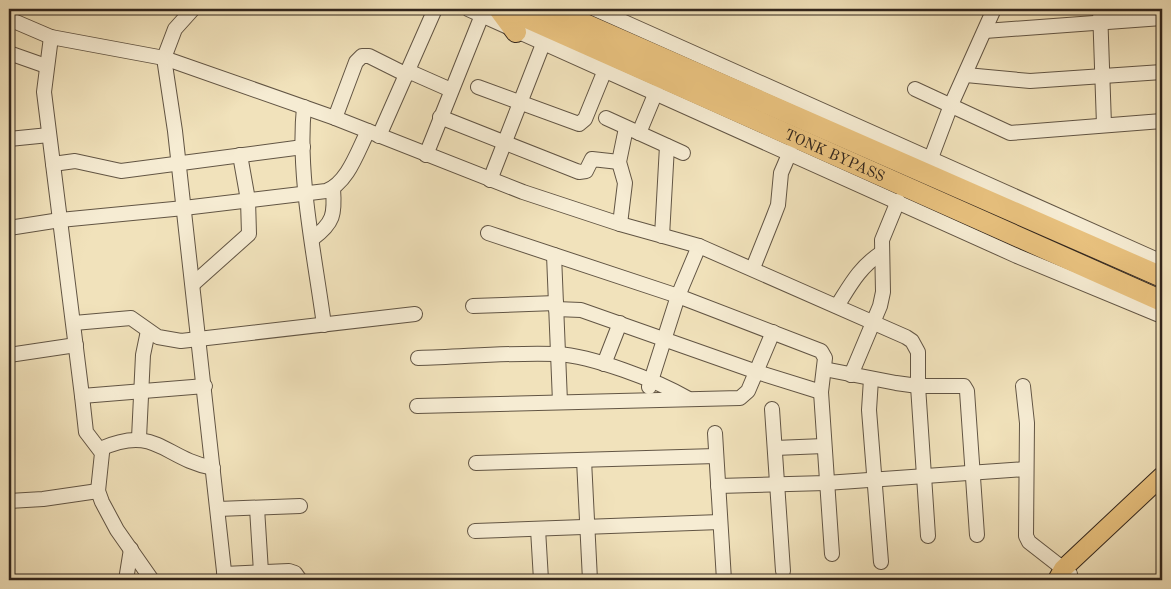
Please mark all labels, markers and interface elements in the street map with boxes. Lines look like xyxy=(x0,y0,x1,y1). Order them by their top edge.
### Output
street label: TONK BYPASS xyxy=(782,128,887,185)

